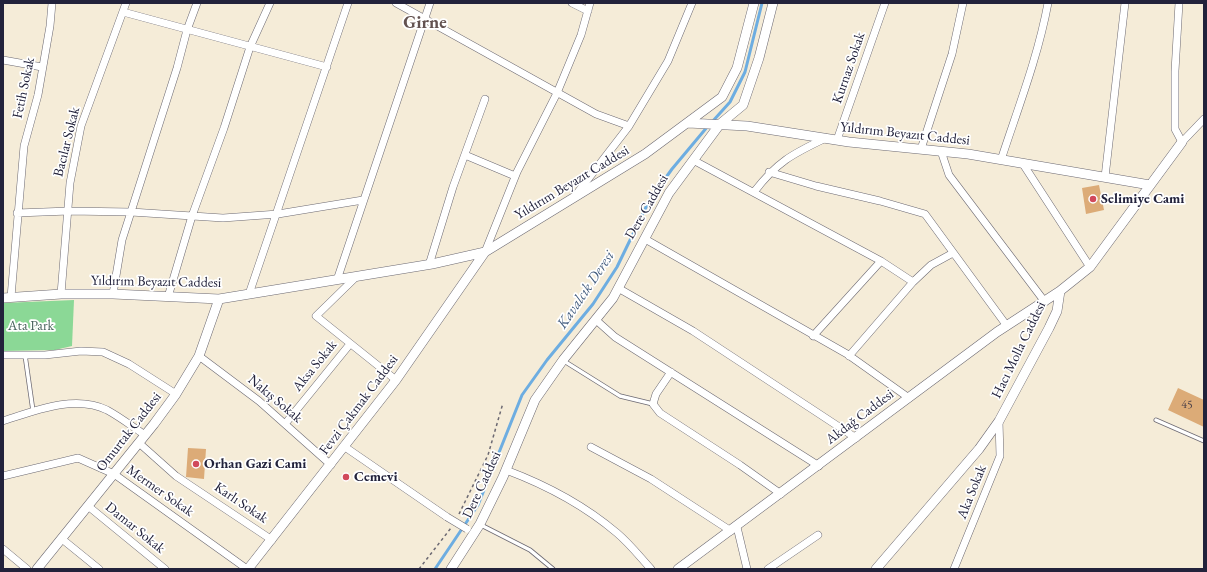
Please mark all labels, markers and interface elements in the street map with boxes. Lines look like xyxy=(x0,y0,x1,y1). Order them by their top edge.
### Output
district label: Girne xyxy=(403,12,447,34)
street label: Kurnaz Sokak xyxy=(829,30,869,106)
street label: Fetih Sokak xyxy=(9,56,39,120)
street label: Bacılar Sokak xyxy=(50,105,84,179)
street label: Yıldırım Beyazıt Caddesi xyxy=(839,119,971,149)
street label: Yıldırım Beyazıt Caddesi xyxy=(512,142,632,224)
street label: Dere Caddesi xyxy=(622,172,672,242)
place label: Selimiye Cami xyxy=(1101,191,1184,207)
marker: Selimiye Cami xyxy=(1088,194,1098,204)
water label: Kavalcık Deresi xyxy=(553,248,619,332)
street label: Yıldırım Beyazıt Caddesi xyxy=(91,272,221,292)
street label: Hacı Molla Caddesi xyxy=(988,299,1050,401)
park label: Ata Park xyxy=(8,318,54,334)
street label: Aksa Sokak xyxy=(289,337,341,395)
street label: Fevzi Çakmak Caddesi xyxy=(316,352,402,458)
street label: Nakış Sokak xyxy=(244,371,306,427)
street label: Akdağ Caddesi xyxy=(823,386,897,448)
street label: Omurtak Caddesi xyxy=(93,389,165,475)
house number: 45 xyxy=(1181,398,1193,412)
street label: Dere Caddesi xyxy=(459,449,505,521)
place label: Orhan Gazi Cami xyxy=(204,456,306,472)
marker: Orhan Gazi Cami xyxy=(191,459,201,469)
street label: Mermer Sokak xyxy=(123,462,197,520)
street label: Aka Sokak xyxy=(954,463,990,521)
place label: Cemevi xyxy=(354,469,398,485)
marker: Cemevi xyxy=(341,472,351,482)
street label: Karlı Sokak xyxy=(211,479,271,527)
street label: Damar Sokak xyxy=(102,499,168,557)

